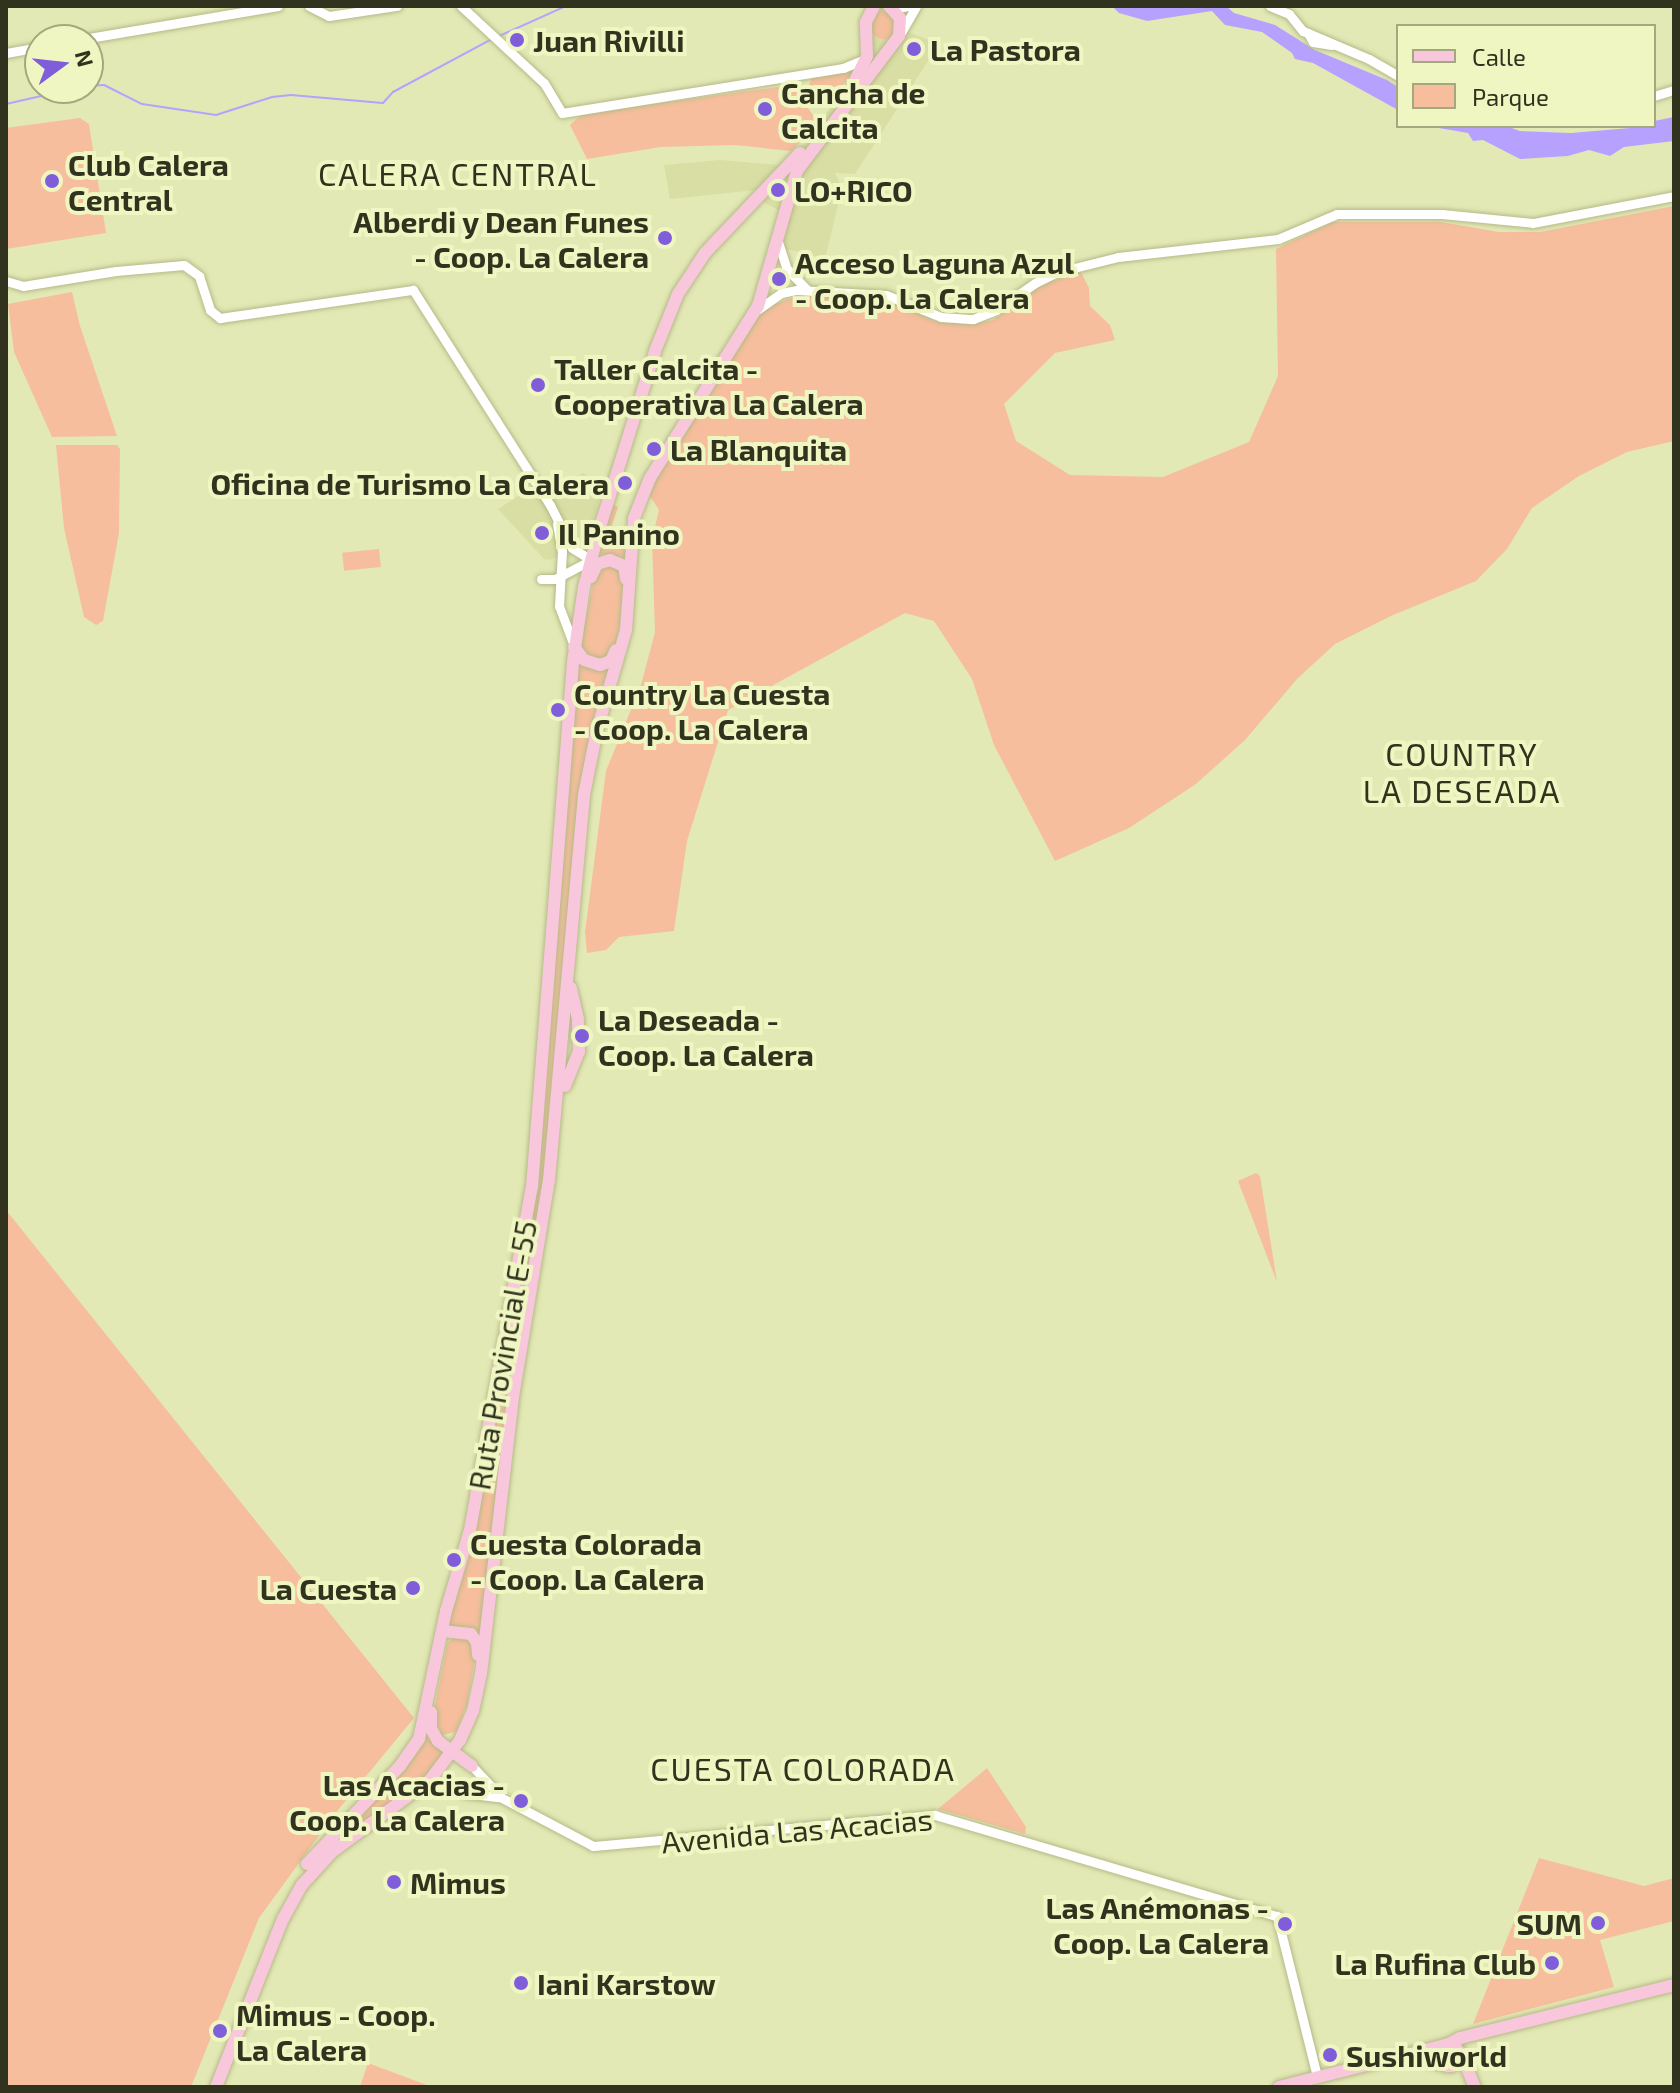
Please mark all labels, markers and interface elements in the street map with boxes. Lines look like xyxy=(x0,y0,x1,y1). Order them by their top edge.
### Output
place label: Juan Rivilli xyxy=(533,22,684,58)
north arrow xyxy=(24,24,104,104)
legend xyxy=(1396,24,1656,128)
marker: Juan Rivilli xyxy=(508,31,526,49)
place label: La Pastora xyxy=(930,31,1081,67)
marker: La Pastora xyxy=(905,40,923,58)
text: Calle xyxy=(1472,42,1526,71)
text: N xyxy=(71,47,100,69)
place label: Cancha de Calcita xyxy=(781,74,925,144)
text: Parque xyxy=(1472,82,1549,111)
marker: Cancha de Calcita xyxy=(756,100,774,118)
place label: Club Calera Central xyxy=(68,146,229,216)
district label: CALERA CENTRAL xyxy=(318,154,598,192)
marker: Club Calera Central xyxy=(43,172,61,190)
place label: LO+RICO xyxy=(794,172,913,208)
marker: LO+RICO xyxy=(769,181,787,199)
place label: Alberdi y Dean Funes - Coop. La Calera xyxy=(352,203,649,274)
marker: Alberdi y Dean Funes - Coop. La Calera xyxy=(656,229,674,247)
place label: Acceso Laguna Azul - Coop. La Calera xyxy=(795,244,1075,314)
marker: Acceso Laguna Azul - Coop. La Calera xyxy=(770,270,788,288)
place label: Taller Calcita - Cooperativa La Calera xyxy=(554,350,864,420)
marker: Taller Calcita - Cooperativa La Calera xyxy=(529,376,547,394)
place label: La Blanquita xyxy=(670,431,847,467)
marker: La Blanquita xyxy=(645,440,663,458)
place label: Oficina de Turismo La Calera xyxy=(210,465,609,501)
marker: Oficina de Turismo La Calera xyxy=(616,474,634,492)
place label: Il Panino xyxy=(558,515,681,551)
marker: Il Panino xyxy=(533,524,551,542)
place label: Country La Cuesta - Coop. La Calera xyxy=(574,675,831,746)
marker: Country La Cuesta - Coop. La Calera xyxy=(549,701,567,719)
district label: COUNTRY LA DESEADA xyxy=(1362,735,1562,810)
place label: La Deseada - Coop. La Calera xyxy=(598,1001,814,1072)
marker: La Deseada - Coop. La Calera xyxy=(573,1027,591,1045)
street label: Ruta Provincial E-55 xyxy=(461,1217,543,1493)
place label: Cuesta Colorada - Coop. La Calera xyxy=(470,1525,705,1596)
marker: Cuesta Colorada - Coop. La Calera xyxy=(445,1551,463,1569)
place label: La Cuesta xyxy=(260,1570,397,1606)
marker: La Cuesta xyxy=(404,1579,422,1597)
district label: CUESTA COLORADA xyxy=(650,1749,956,1787)
place label: Las Acacias - Coop. La Calera xyxy=(289,1766,505,1836)
marker: Las Acacias - Coop. La Calera xyxy=(512,1792,530,1810)
street label: Avenida Las Acacias xyxy=(660,1800,934,1860)
place label: Mimus xyxy=(410,1864,506,1900)
marker: Mimus xyxy=(385,1873,403,1891)
place label: Las Anémonas - Coop. La Calera xyxy=(1045,1889,1269,1960)
place label: SUM xyxy=(1516,1905,1582,1941)
marker: SUM xyxy=(1589,1914,1607,1932)
marker: Las Anémonas - Coop. La Calera xyxy=(1276,1915,1294,1933)
place label: La Rufina Club xyxy=(1334,1945,1536,1981)
marker: La Rufina Club xyxy=(1543,1954,1561,1972)
place label: Iani Karstow xyxy=(537,1965,716,2001)
marker: Iani Karstow xyxy=(512,1974,530,1992)
place label: Mimus - Coop. La Calera xyxy=(236,1996,436,2066)
marker: Mimus - Coop. La Calera xyxy=(211,2022,229,2040)
place label: Sushiworld xyxy=(1346,2037,1507,2073)
marker: Sushiworld xyxy=(1321,2046,1339,2064)

